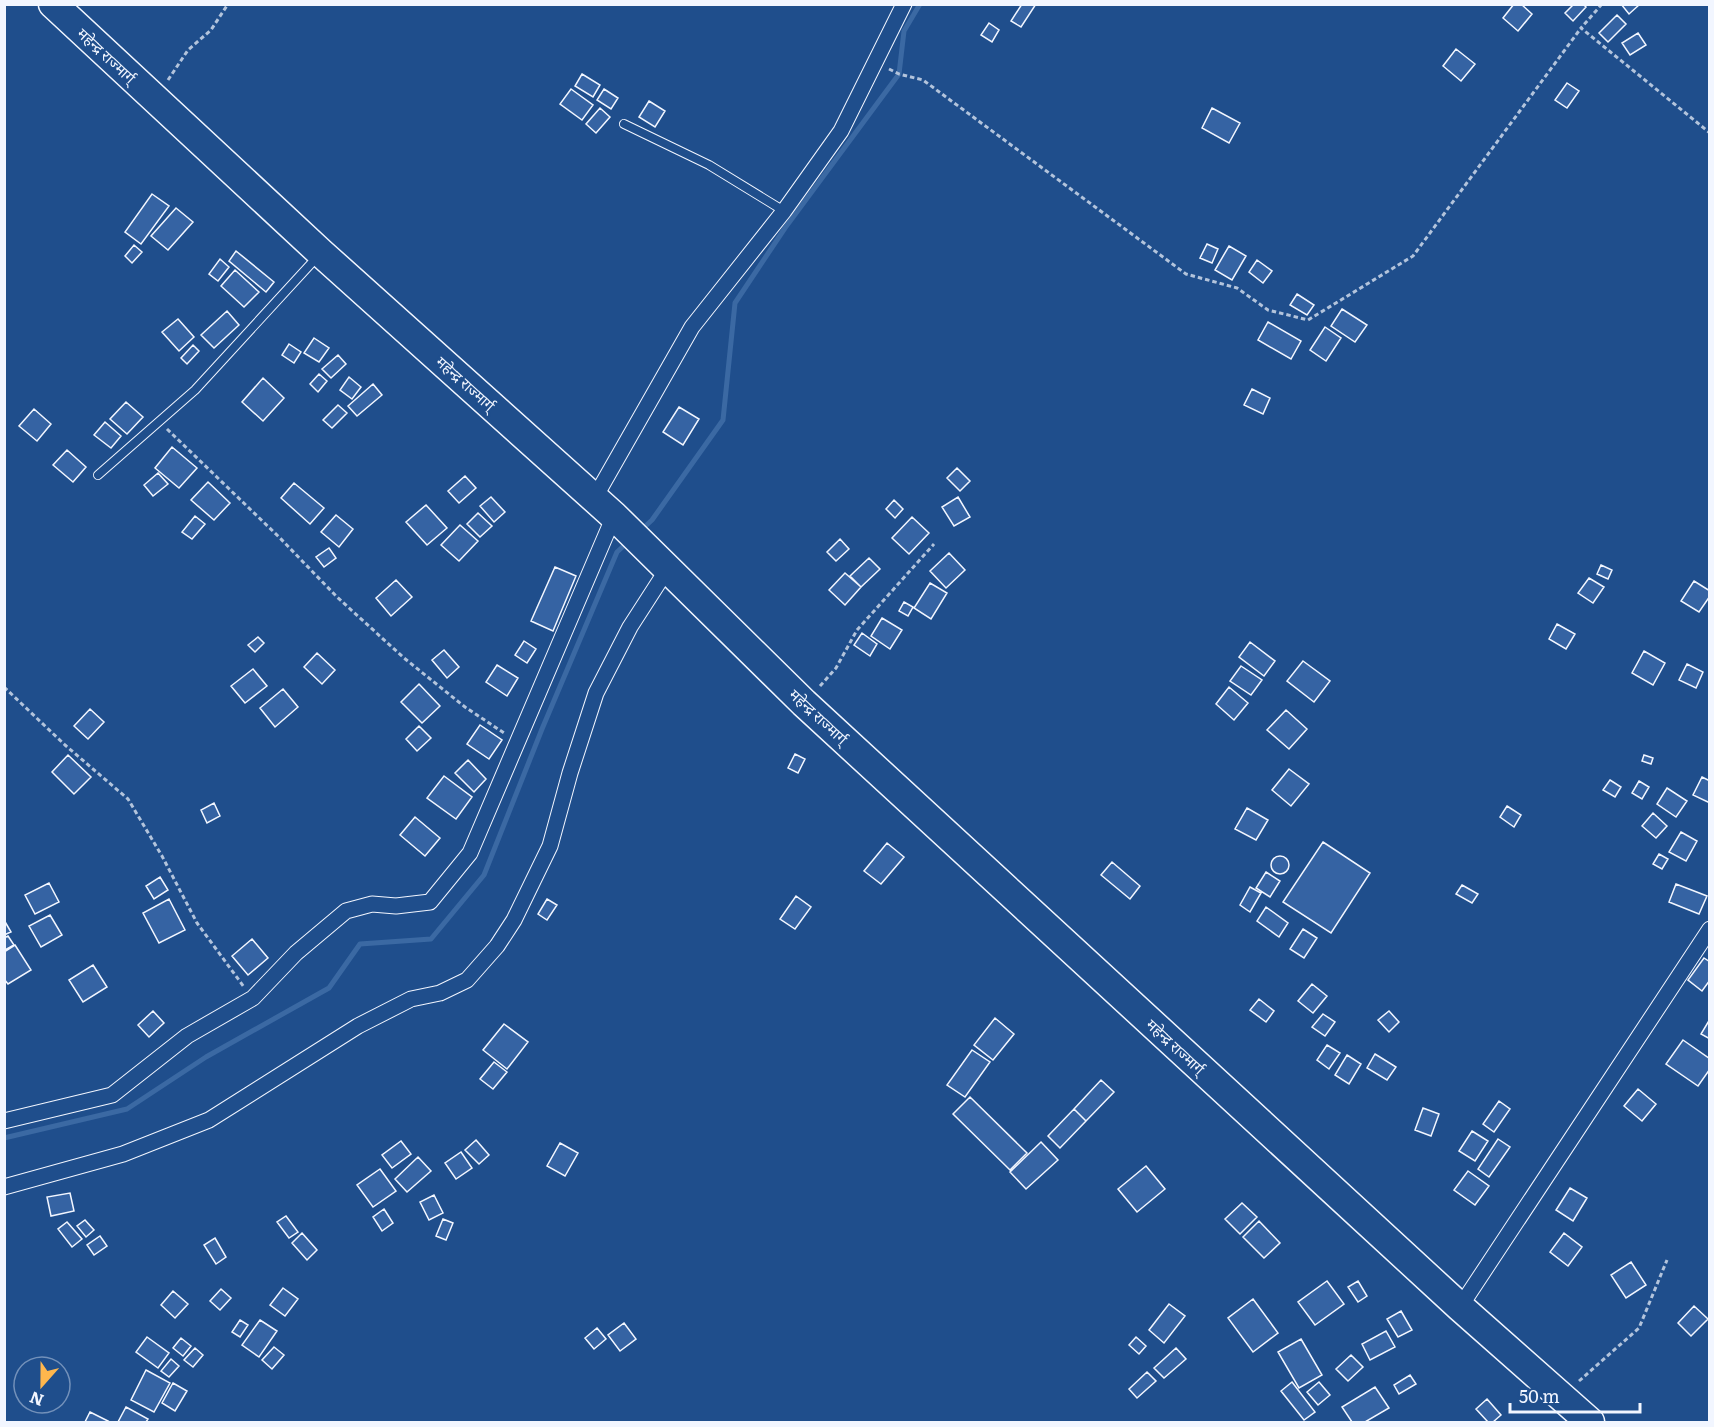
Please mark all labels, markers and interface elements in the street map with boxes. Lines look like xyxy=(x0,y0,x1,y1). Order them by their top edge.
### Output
street label: महेन्द्र राज्मार्ग् xyxy=(73,22,143,89)
street label: महेन्द्र राज्मार्ग् xyxy=(431,350,502,417)
street label: महेन्द्र राज्मार्ग् xyxy=(785,683,855,750)
street label: महेन्द्र राज्मार्ग् xyxy=(1142,1013,1212,1080)
north arrow xyxy=(12,1355,72,1415)
scale bar xyxy=(1510,1376,1640,1414)
text: 50 m xyxy=(1519,1382,1560,1409)
text: N xyxy=(26,1386,47,1414)

